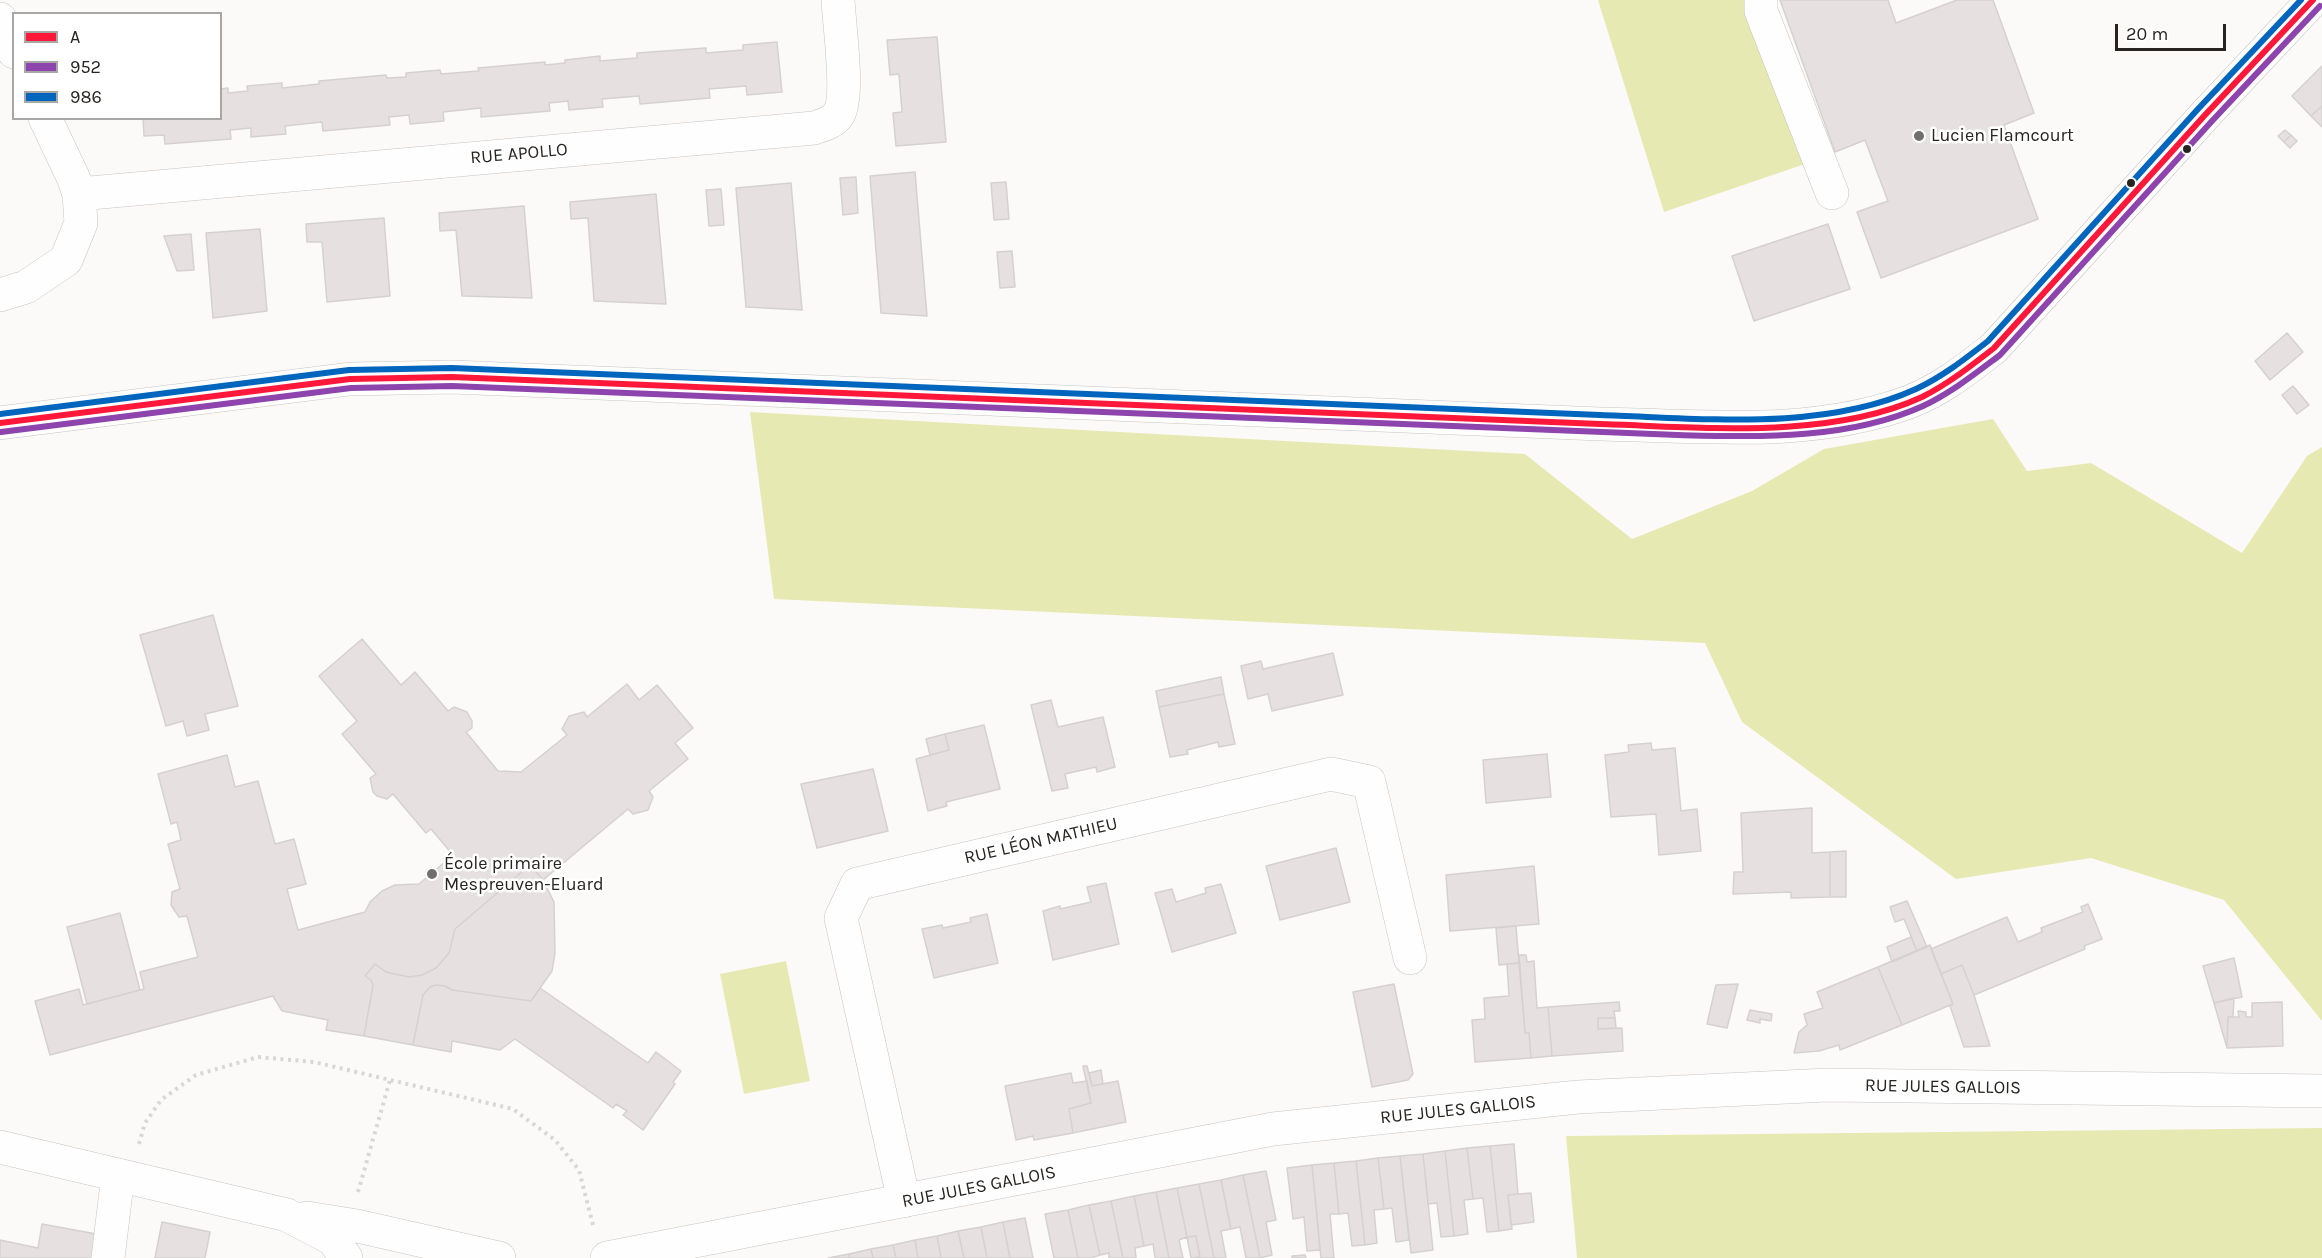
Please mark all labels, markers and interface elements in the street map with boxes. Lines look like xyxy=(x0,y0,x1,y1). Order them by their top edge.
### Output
legend xyxy=(12,12,222,120)
scale bar xyxy=(2118,12,2229,50)
text: 20 m xyxy=(2126,23,2168,45)
text: A xyxy=(70,26,80,48)
text: 952 xyxy=(70,56,101,78)
text: 986 xyxy=(70,86,102,108)
place label: Lucien Flamcourt xyxy=(1931,125,2074,147)
marker: Lucien Flamcourt xyxy=(1912,129,1926,143)
street label: RUE APOLLO xyxy=(469,139,569,169)
unlabelled marker xyxy=(2181,143,2193,155)
unlabelled marker xyxy=(2125,177,2137,189)
street label: RUE LÉON MATHIEU xyxy=(962,813,1120,869)
place label: École primaire Mespreuven-Eluard xyxy=(444,853,604,896)
marker: École primaire Mespreuven-Eluard xyxy=(425,867,439,881)
street label: RUE JULES GALLOIS xyxy=(1865,1075,2021,1099)
street label: RUE JULES GALLOIS xyxy=(1379,1091,1537,1129)
street label: RUE JULES GALLOIS xyxy=(900,1161,1058,1213)

